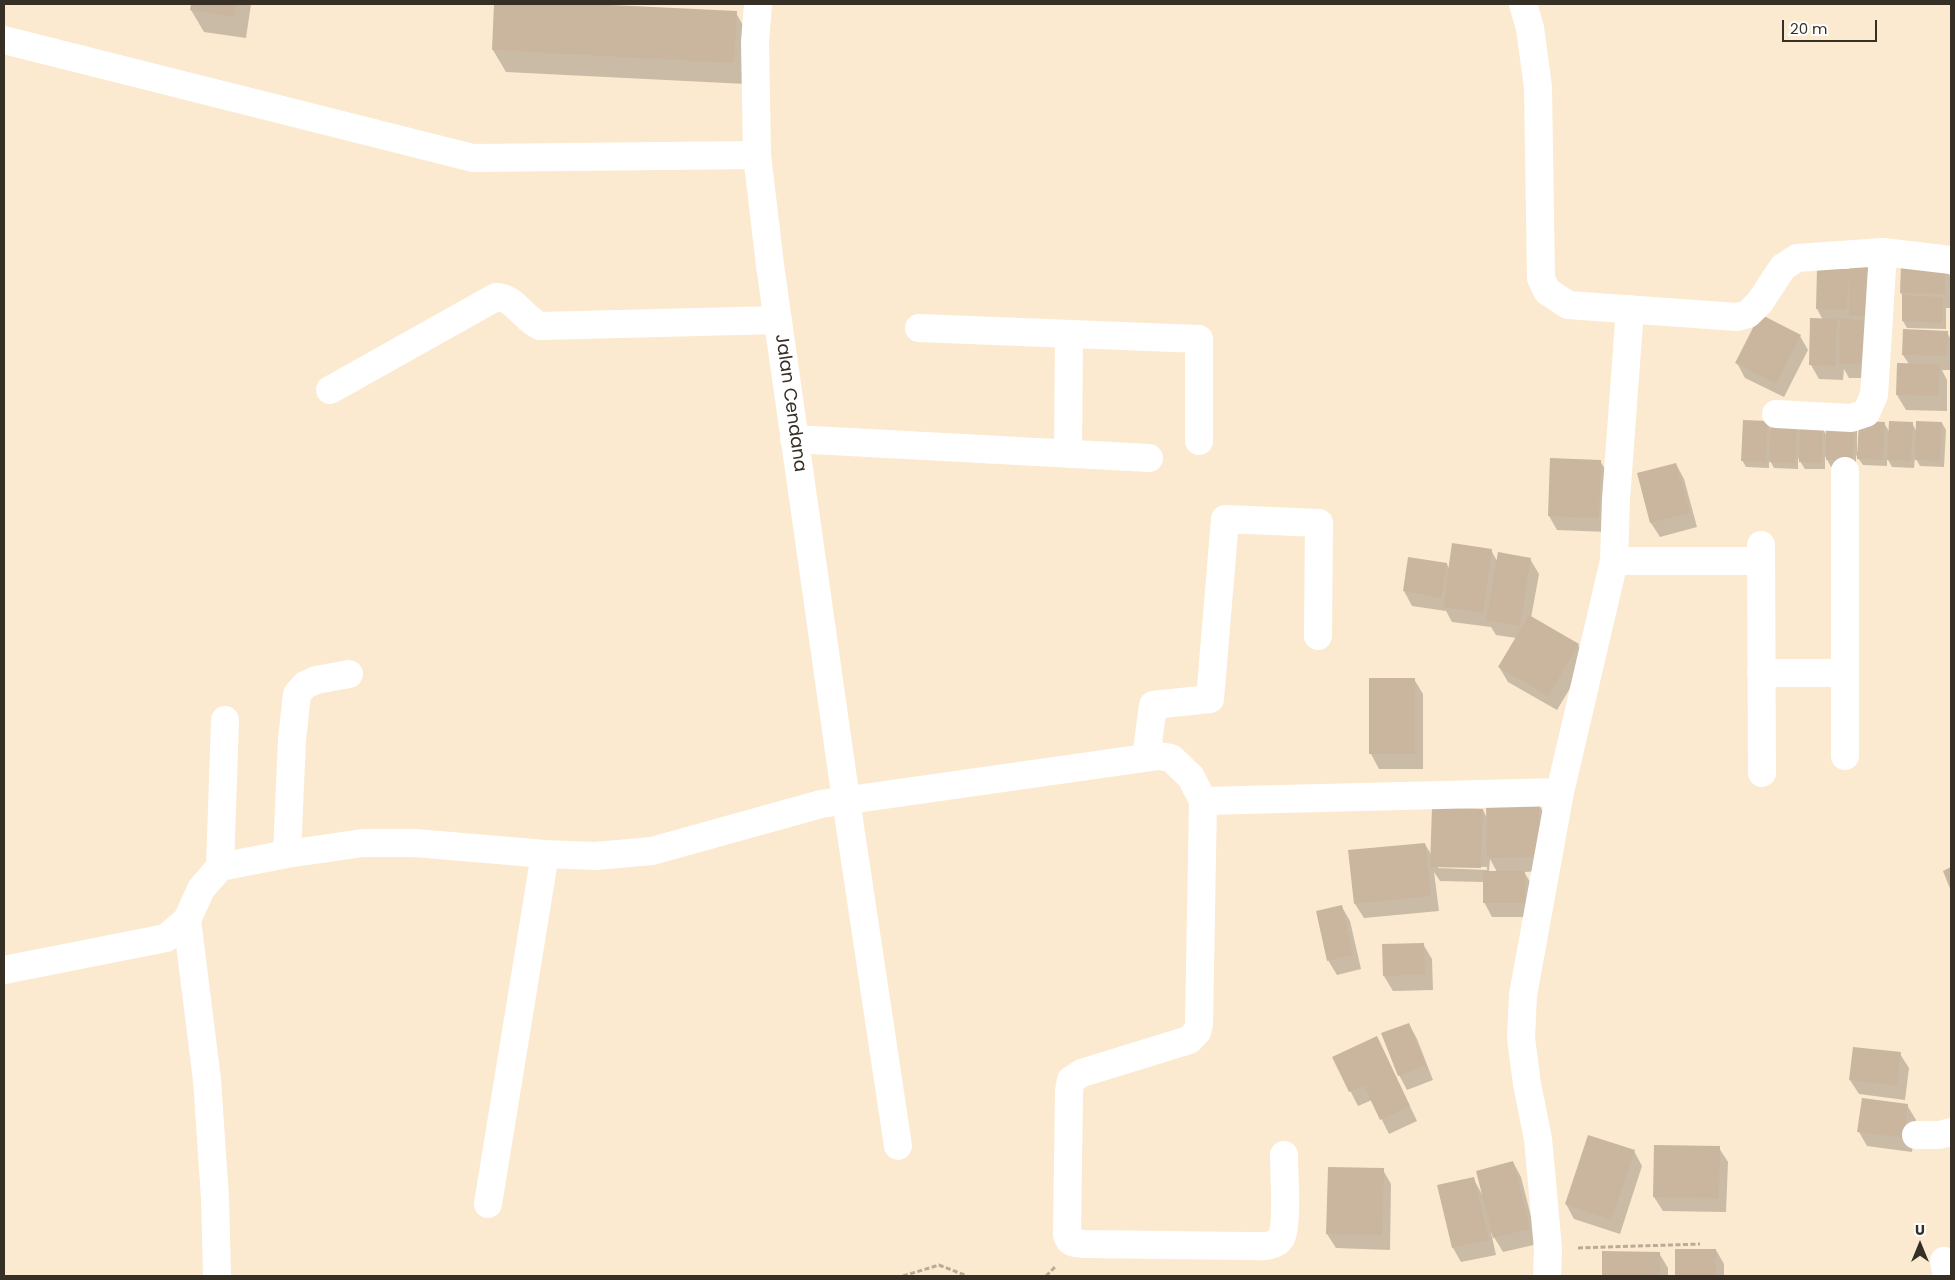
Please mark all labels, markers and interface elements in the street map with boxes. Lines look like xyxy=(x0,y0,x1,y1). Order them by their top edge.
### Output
scale bar xyxy=(1785,10,1880,42)
text: 20 m xyxy=(1790,18,1828,39)
street label: Jalan Cendana xyxy=(770,333,810,473)
north arrow xyxy=(1895,1220,1945,1270)
text: U xyxy=(1915,1220,1925,1240)

